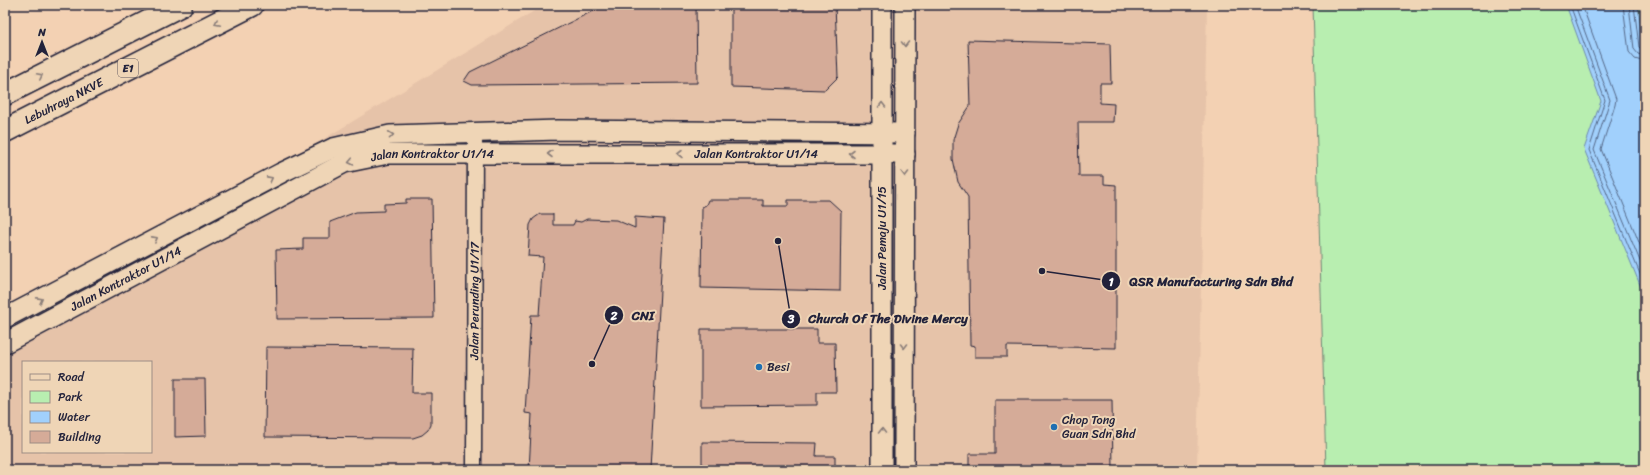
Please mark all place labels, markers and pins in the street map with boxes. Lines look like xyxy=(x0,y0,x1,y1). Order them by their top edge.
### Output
callout: QSR Manufacturing Sdn Bhd xyxy=(1101,269,1300,294)
callout: CNI xyxy=(604,303,662,328)
callout: Church Of The Divine Mercy xyxy=(781,306,976,331)
place label: Besi xyxy=(767,356,790,378)
marker: Besi xyxy=(754,362,764,372)
place label: Chop Tong Guan Sdn Bhd xyxy=(1062,409,1136,445)
marker: Chop Tong Guan Sdn Bhd xyxy=(1049,422,1059,432)

